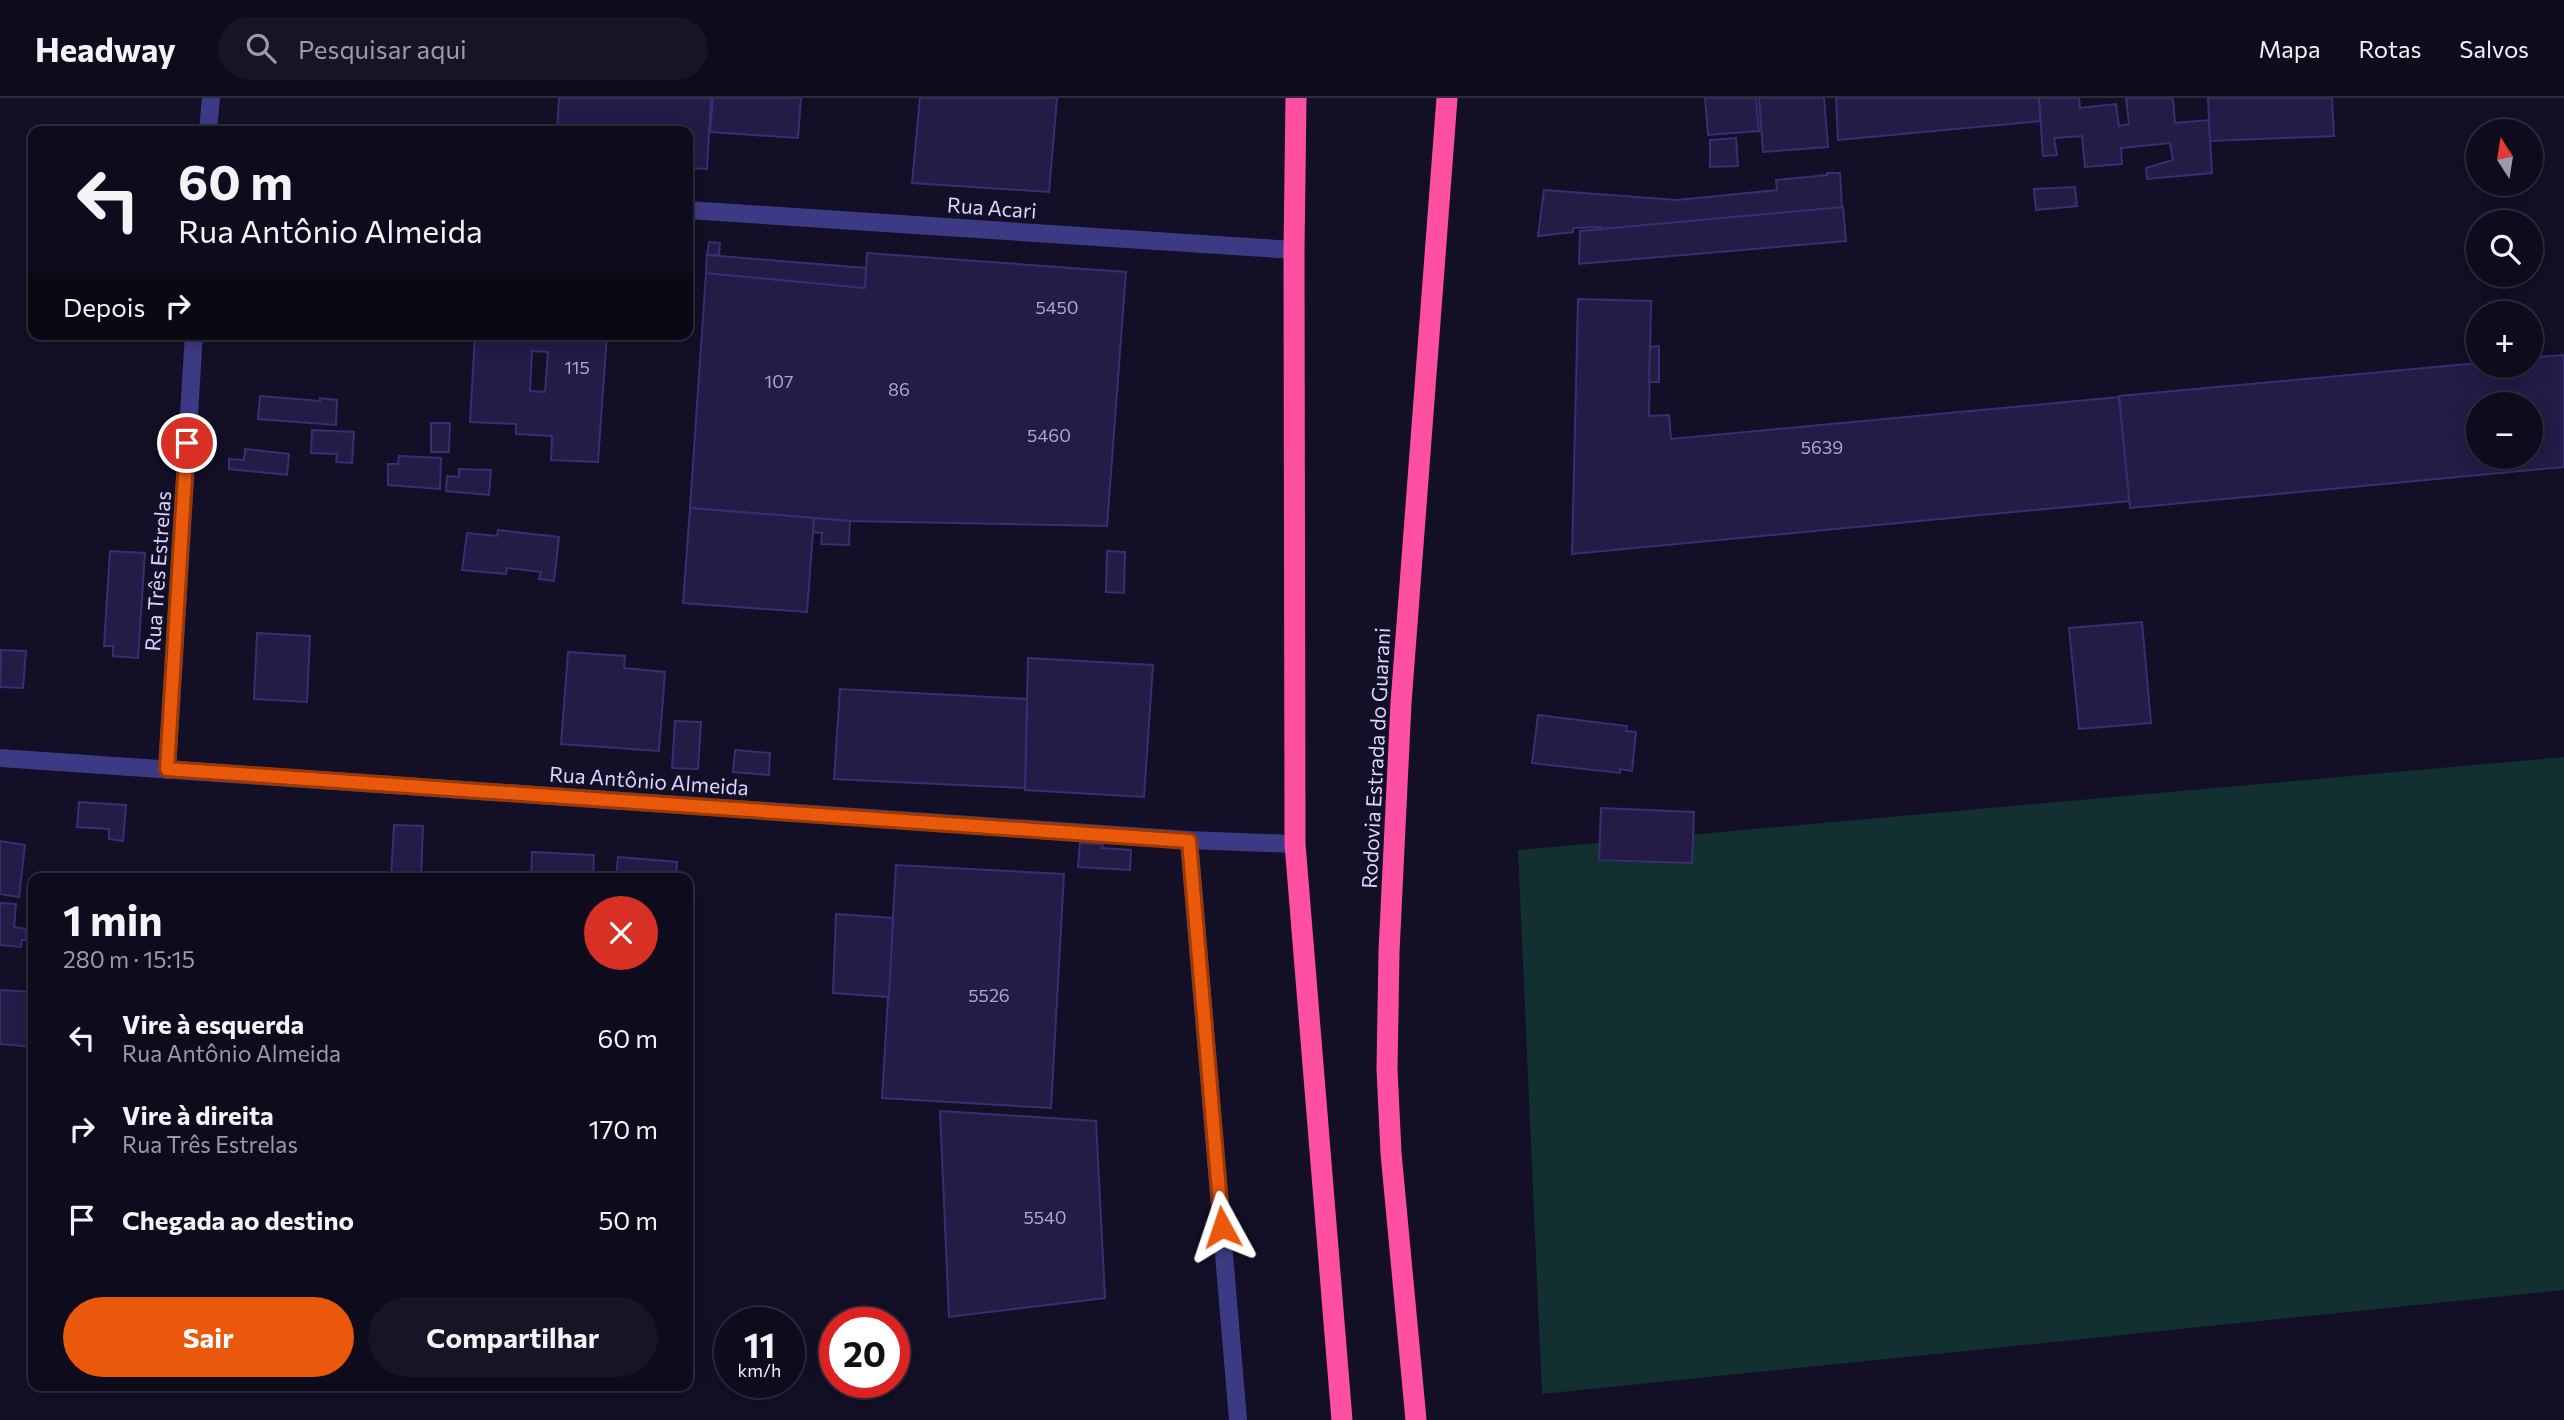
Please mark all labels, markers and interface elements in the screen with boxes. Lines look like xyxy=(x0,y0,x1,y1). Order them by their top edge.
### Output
search box xyxy=(218,17,708,80)
text: Headway xyxy=(35,28,176,69)
icon: search xyxy=(242,29,280,67)
text: Pesquisar aqui xyxy=(298,33,467,64)
text: Mapa xyxy=(2259,34,2321,63)
text: Rotas xyxy=(2359,34,2421,63)
text: Salvos xyxy=(2459,34,2529,63)
north arrow xyxy=(2466,119,2543,196)
map controls xyxy=(2466,119,2543,469)
text: 60 m xyxy=(178,150,293,210)
icon: left xyxy=(63,154,154,245)
street label: Rua Acari xyxy=(946,191,1038,223)
text: Rua Antônio Almeida xyxy=(178,210,483,250)
button: search xyxy=(2466,210,2543,287)
icon: right xyxy=(159,287,197,325)
text: Depois xyxy=(63,291,145,322)
house number: 5450 xyxy=(1035,296,1079,318)
button: + xyxy=(2466,301,2543,378)
house number: 115 xyxy=(564,356,590,378)
house number: 107 xyxy=(765,370,793,392)
house number: 86 xyxy=(888,378,910,400)
button: − xyxy=(2466,392,2543,469)
pin xyxy=(157,413,217,473)
icon: arrive xyxy=(168,424,206,462)
house number: 5460 xyxy=(1027,424,1071,446)
house number: 5639 xyxy=(1801,436,1843,458)
street label: Rua Três Estrelas xyxy=(139,490,175,652)
street label: Rodovia Estrada do Guarani xyxy=(1356,627,1394,889)
street label: Rua Antônio Almeida xyxy=(548,761,750,799)
text: 1 min xyxy=(63,893,163,945)
button: close xyxy=(584,896,658,970)
text: 280 m · 15:15 xyxy=(63,945,195,973)
house number: 5526 xyxy=(968,984,1010,1006)
text: Vire à esquerda xyxy=(122,1008,304,1039)
icon: left xyxy=(63,1019,101,1057)
text: 60 m xyxy=(598,1022,658,1053)
text: Rua Antônio Almeida xyxy=(122,1039,341,1067)
text: Vire à direita xyxy=(122,1099,274,1130)
icon: right xyxy=(63,1110,101,1148)
text: 170 m xyxy=(589,1113,658,1144)
text: Rua Três Estrelas xyxy=(122,1130,298,1158)
position arrow xyxy=(1185,1190,1259,1264)
icon: arrive xyxy=(63,1201,101,1239)
text: Chegada ao destino xyxy=(122,1204,354,1235)
text: 50 m xyxy=(598,1204,658,1235)
house number: 5540 xyxy=(1023,1206,1067,1228)
button: Sair xyxy=(63,1297,354,1377)
button: Compartilhar xyxy=(368,1297,658,1377)
speed limit sign: 20 xyxy=(819,1307,910,1398)
text: 11 xyxy=(744,1322,775,1365)
text: km/h xyxy=(738,1359,781,1381)

